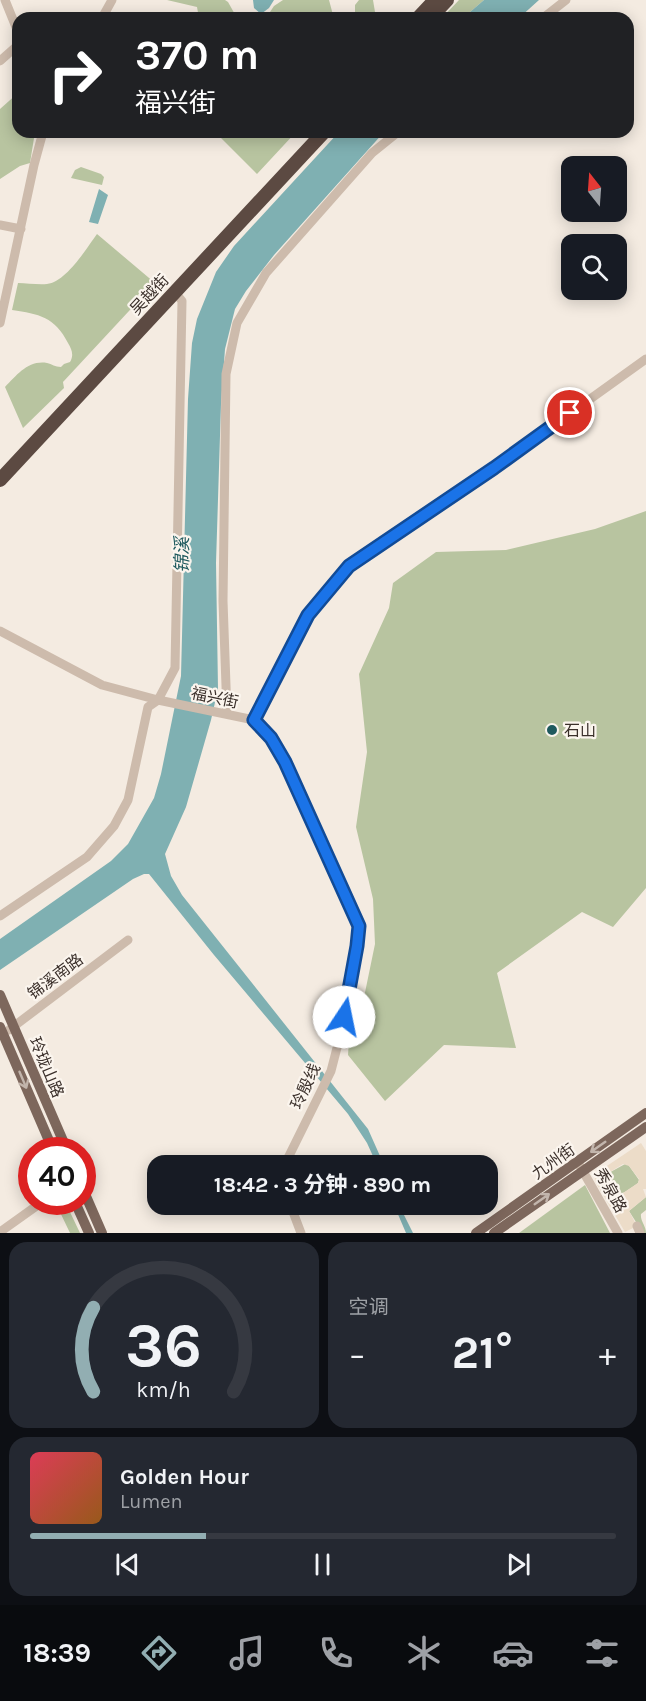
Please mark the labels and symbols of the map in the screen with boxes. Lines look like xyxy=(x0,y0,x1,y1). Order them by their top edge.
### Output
north arrow xyxy=(561,156,627,222)
street label: 吴越街 xyxy=(126,270,173,318)
pin xyxy=(544,387,595,438)
water label: 锦溪 xyxy=(171,535,193,573)
street label: 福兴街 xyxy=(189,683,240,712)
place label: 石山 xyxy=(564,721,596,740)
marker: 石山 xyxy=(545,723,559,737)
street label: 锦溪南路 xyxy=(24,950,87,1003)
position arrow xyxy=(312,985,376,1049)
street label: 玲珑山路 xyxy=(25,1034,68,1100)
street label: 玲殷线 xyxy=(287,1060,324,1112)
one-way arrow xyxy=(18,1071,29,1089)
speed limit sign: 40 xyxy=(18,1137,96,1215)
street label: 九州街 xyxy=(528,1140,578,1183)
one-way arrow xyxy=(591,1141,607,1153)
street label: 秀泉路 xyxy=(591,1165,631,1216)
one-way arrow xyxy=(533,1193,550,1205)

